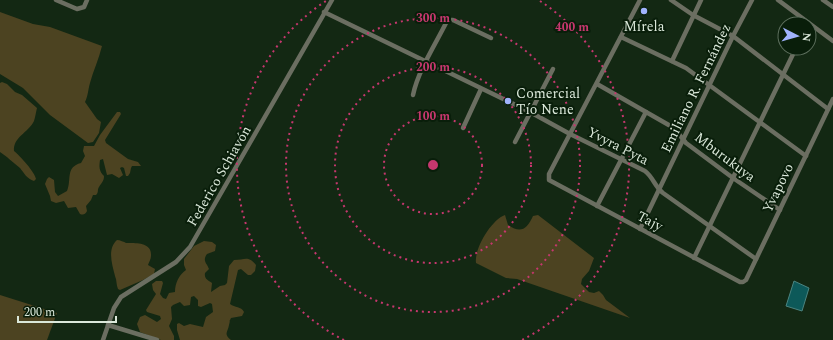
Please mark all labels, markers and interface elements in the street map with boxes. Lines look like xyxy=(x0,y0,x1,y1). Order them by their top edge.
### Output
marker: Mírela xyxy=(639,6,649,16)
text: 300 m xyxy=(416,9,450,28)
place label: Mírela xyxy=(623,16,665,37)
north arrow xyxy=(777,16,817,56)
text: 400 m xyxy=(555,18,589,37)
street label: Emiliano R. Fernández xyxy=(656,20,736,156)
text: N xyxy=(798,32,815,42)
text: 200 m xyxy=(416,58,450,77)
place label: Comercial Tío Nene xyxy=(516,83,580,120)
marker: Comercial Tío Nene xyxy=(503,96,513,106)
text: 100 m xyxy=(416,107,450,126)
street label: Yvyra Pyta xyxy=(584,121,653,171)
street label: Federico Schiavón xyxy=(182,122,256,230)
street label: Mburukuya xyxy=(690,127,760,187)
centre of rings xyxy=(426,158,440,172)
street label: Yvapovo xyxy=(757,160,799,216)
street label: Tajy xyxy=(633,205,668,237)
scale bar xyxy=(18,298,116,324)
text: 200 m xyxy=(24,303,55,322)

